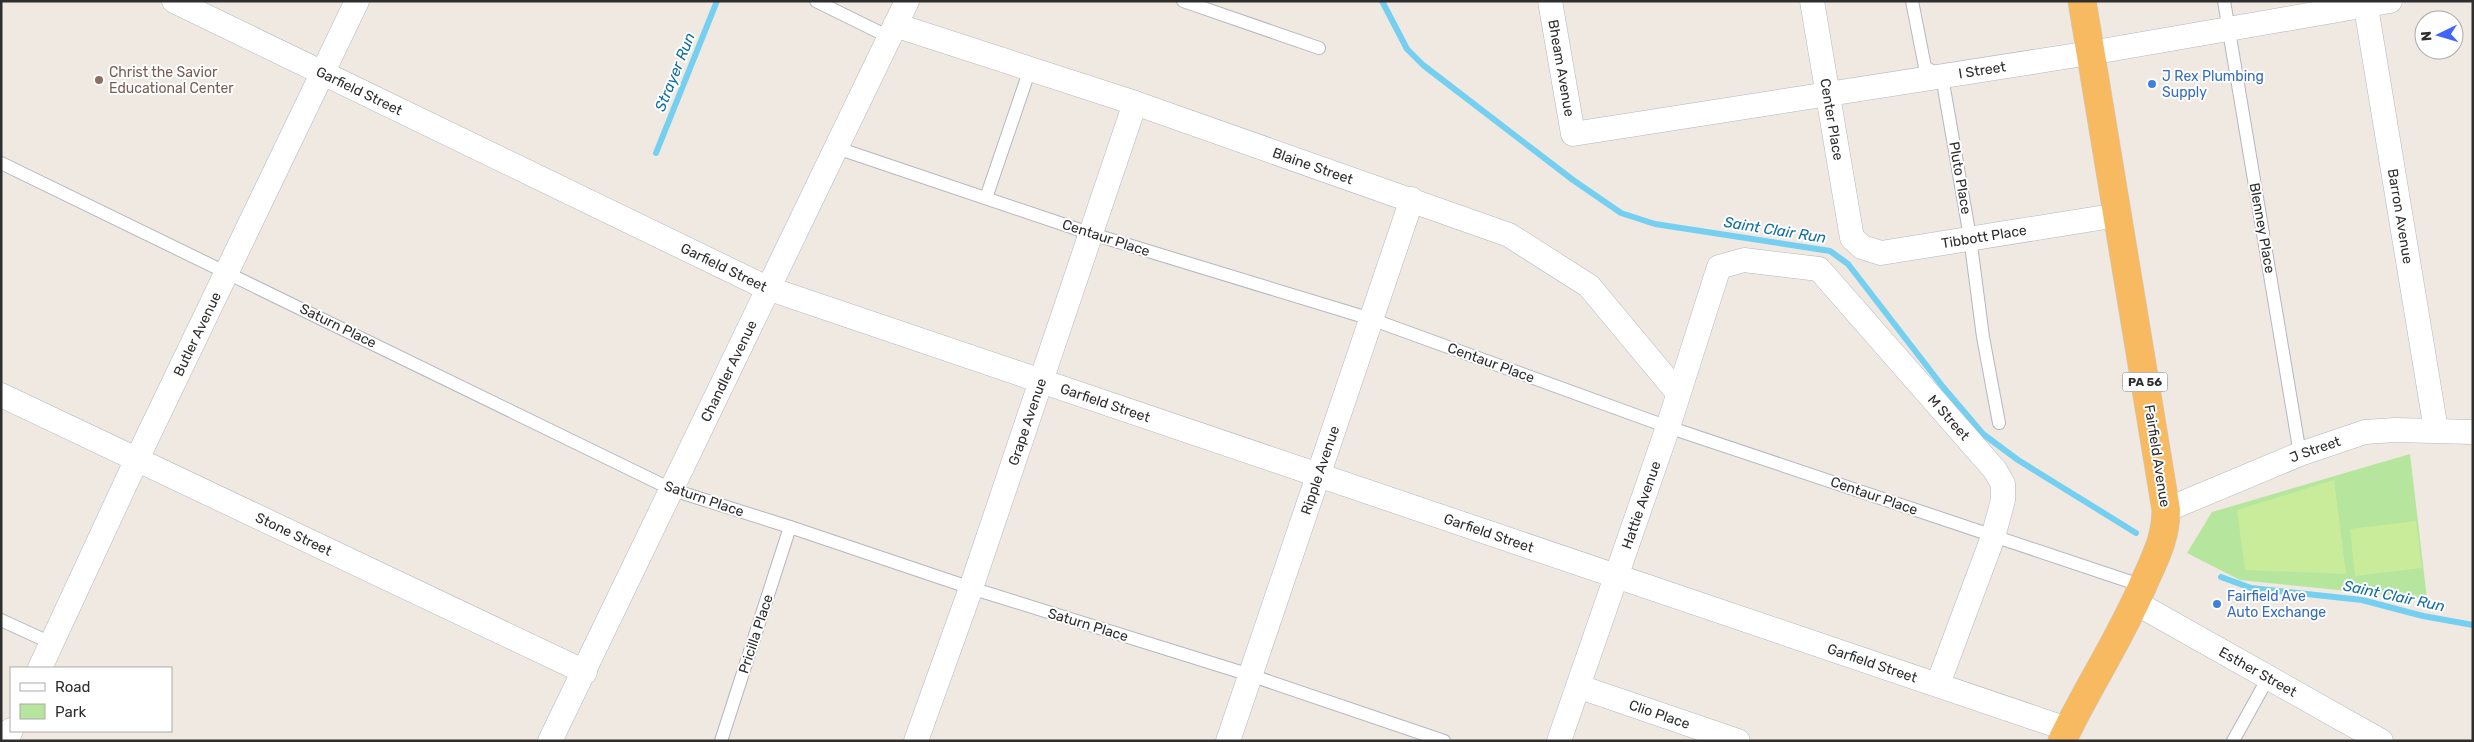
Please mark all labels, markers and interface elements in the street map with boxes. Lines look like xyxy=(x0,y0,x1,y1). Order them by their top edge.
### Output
north arrow xyxy=(2414,10,2464,60)
street label: Bheam Avenue xyxy=(1545,18,1578,118)
water label: Strayer Run xyxy=(651,30,699,114)
text: N xyxy=(2418,30,2435,42)
street label: I Street xyxy=(1957,58,2007,82)
street label: Garfield Street xyxy=(313,63,406,119)
place label: Christ the Savior Educational Center xyxy=(109,64,234,97)
place label: J Rex Plumbing Supply xyxy=(2162,68,2264,101)
marker: Christ the Savior Educational Center xyxy=(93,74,105,86)
street label: Center Place xyxy=(1817,77,1847,162)
marker: J Rex Plumbing Supply xyxy=(2146,78,2158,90)
street label: Pluto Place xyxy=(1945,140,1975,216)
street label: Blaine Street xyxy=(1270,144,1356,188)
street label: Barron Avenue xyxy=(2384,167,2417,265)
street label: Blenney Place xyxy=(2246,181,2278,275)
water label: Saint Clair Run xyxy=(1723,213,1827,247)
street label: Centaur Place xyxy=(1060,216,1152,260)
street label: Tibbott Place xyxy=(1940,221,2028,252)
street label: Garfield Street xyxy=(678,239,770,295)
street label: Butler Avenue xyxy=(169,289,225,379)
street label: Saturn Place xyxy=(297,300,379,352)
street label: Chandler Avenue xyxy=(697,317,760,424)
street label: Centaur Place xyxy=(1445,339,1537,387)
road number: PA 56 xyxy=(2122,372,2168,392)
street label: Grape Avenue xyxy=(1005,376,1050,468)
street label: Garfield Street xyxy=(1058,380,1153,426)
street label: M Street xyxy=(1924,391,1974,444)
street label: Fairfield Avenue xyxy=(2141,404,2174,509)
street label: Ripple Avenue xyxy=(1297,423,1343,517)
street label: J Street xyxy=(2287,432,2343,466)
street label: Hattie Avenue xyxy=(1618,458,1664,551)
street label: Centaur Place xyxy=(1828,473,1920,519)
street label: Saturn Place xyxy=(662,477,746,521)
street label: Stone Street xyxy=(253,508,335,559)
street label: Garfield Street xyxy=(1442,510,1536,556)
water label: Saint Clair Run xyxy=(2342,576,2446,616)
place label: Fairfield Ave Auto Exchange xyxy=(2227,588,2326,621)
street label: Pricilla Place xyxy=(735,592,777,676)
marker: Fairfield Ave Auto Exchange xyxy=(2211,598,2223,610)
street label: Saturn Place xyxy=(1046,605,1130,645)
street label: Garfield Street xyxy=(1825,640,1920,686)
street label: Esther Street xyxy=(2216,643,2300,701)
legend xyxy=(10,667,172,732)
text: Road xyxy=(55,678,91,696)
street label: Clio Place xyxy=(1627,696,1692,733)
text: Park xyxy=(55,703,86,721)

